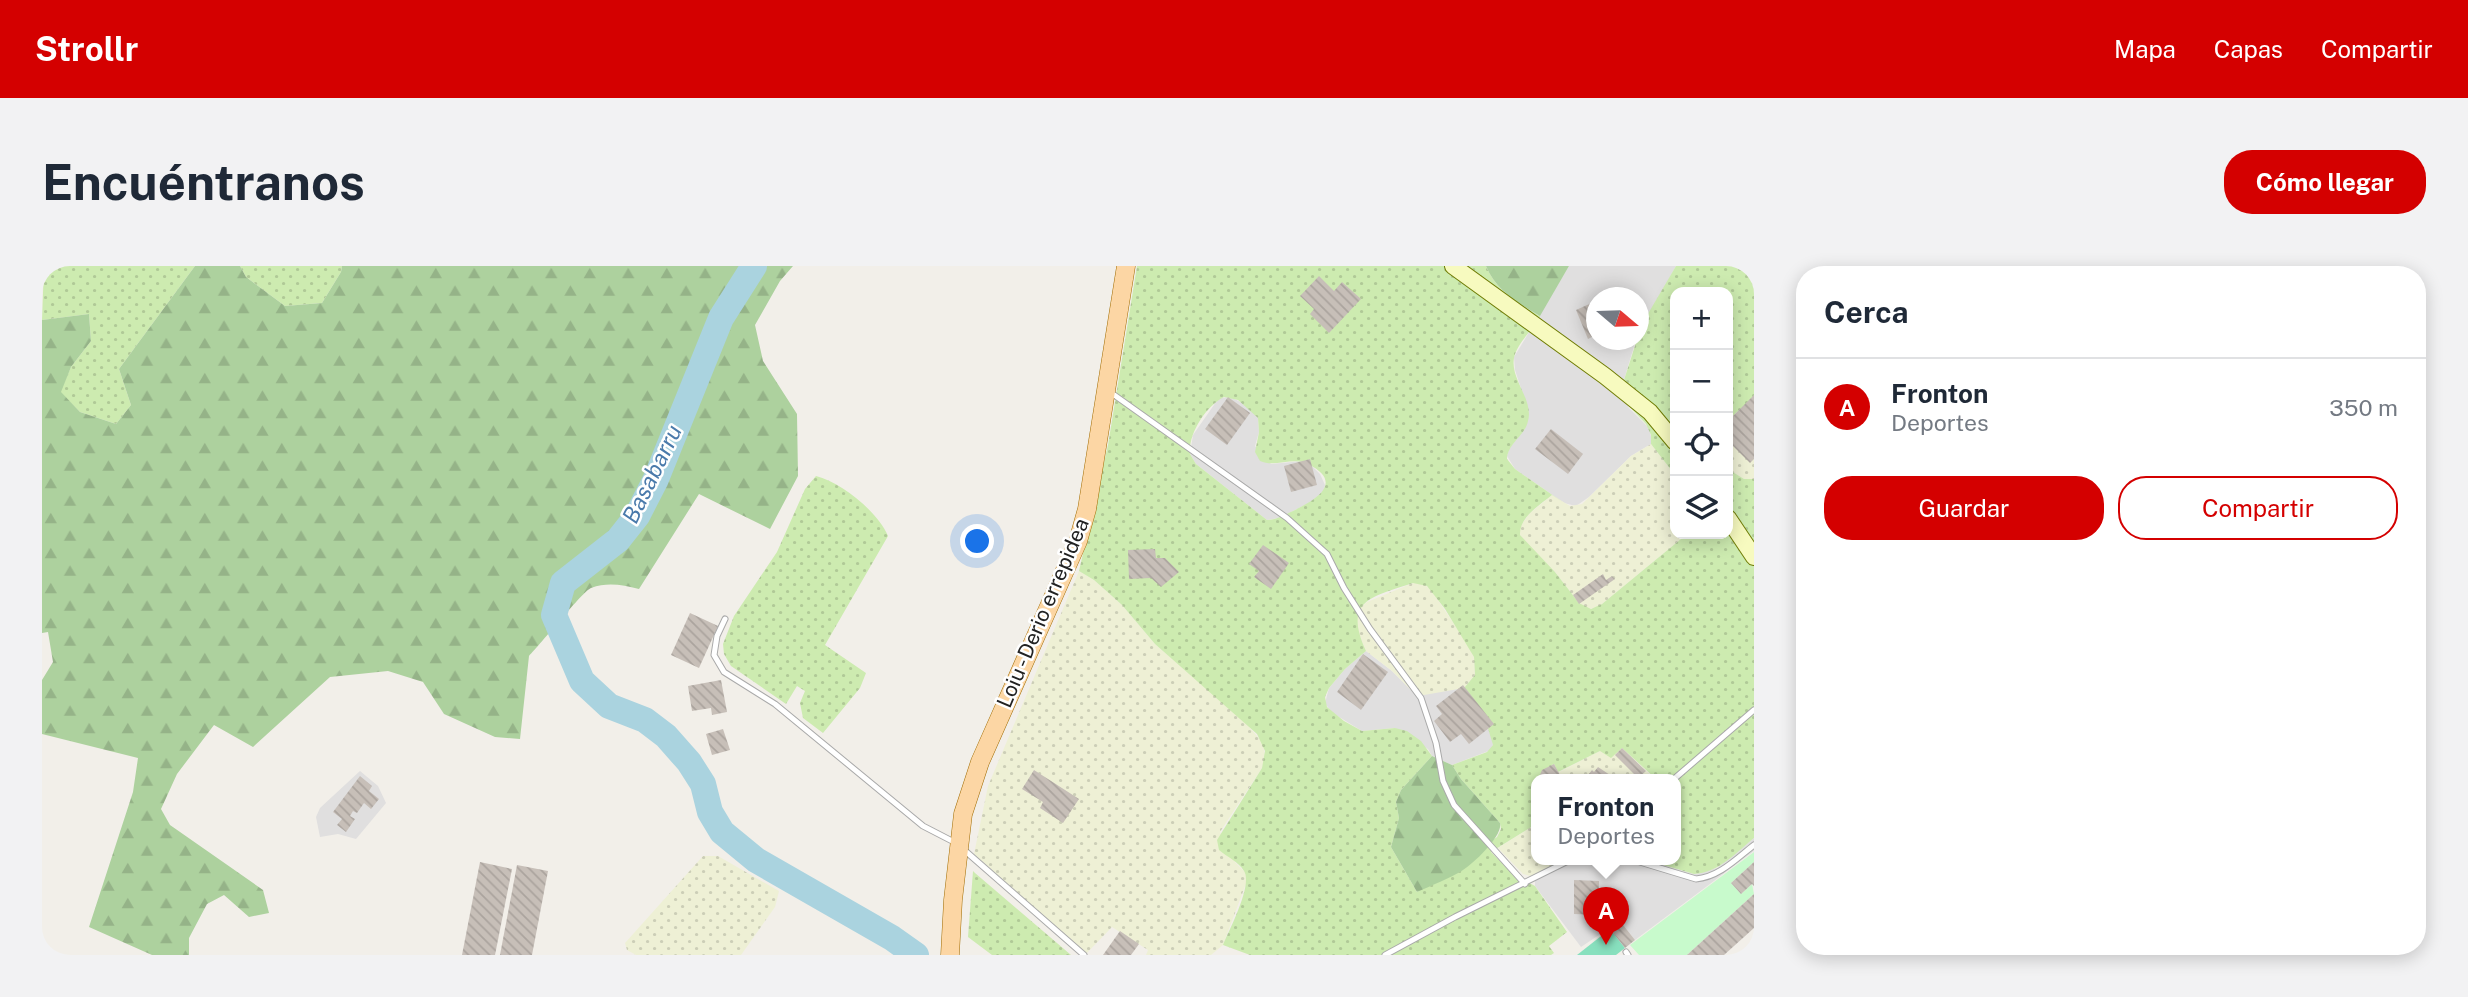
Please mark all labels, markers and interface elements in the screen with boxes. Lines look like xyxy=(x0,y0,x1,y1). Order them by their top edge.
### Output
text: Strollr xyxy=(35,30,138,68)
text: Mapa xyxy=(2114,35,2176,63)
text: Capas xyxy=(2214,35,2283,63)
text: Compartir xyxy=(2321,35,2433,63)
button: Cómo llegar xyxy=(2224,150,2426,214)
text: Encuéntranos xyxy=(42,153,365,211)
north arrow xyxy=(1586,287,1649,350)
map controls xyxy=(1670,287,1733,539)
button: + xyxy=(1670,287,1733,350)
text: Cerca xyxy=(1824,294,1909,330)
button: − xyxy=(1670,350,1733,413)
text: Fronton xyxy=(1891,378,1988,409)
text: A xyxy=(1839,394,1855,421)
text: 350 m xyxy=(2329,394,2398,421)
text: Deportes xyxy=(1891,409,1989,436)
button: locate xyxy=(1670,413,1733,476)
water label: Basabarru xyxy=(616,420,687,527)
button: layers xyxy=(1670,476,1733,539)
button: Guardar xyxy=(1824,476,2104,540)
button: Compartir xyxy=(2118,476,2398,540)
street label: Loiu - Derio errepidea xyxy=(991,514,1094,711)
your location xyxy=(960,524,994,558)
popup xyxy=(1531,774,1681,865)
text: Fronton xyxy=(1557,791,1655,822)
text: Deportes xyxy=(1557,822,1655,849)
pin: A xyxy=(1583,887,1629,945)

